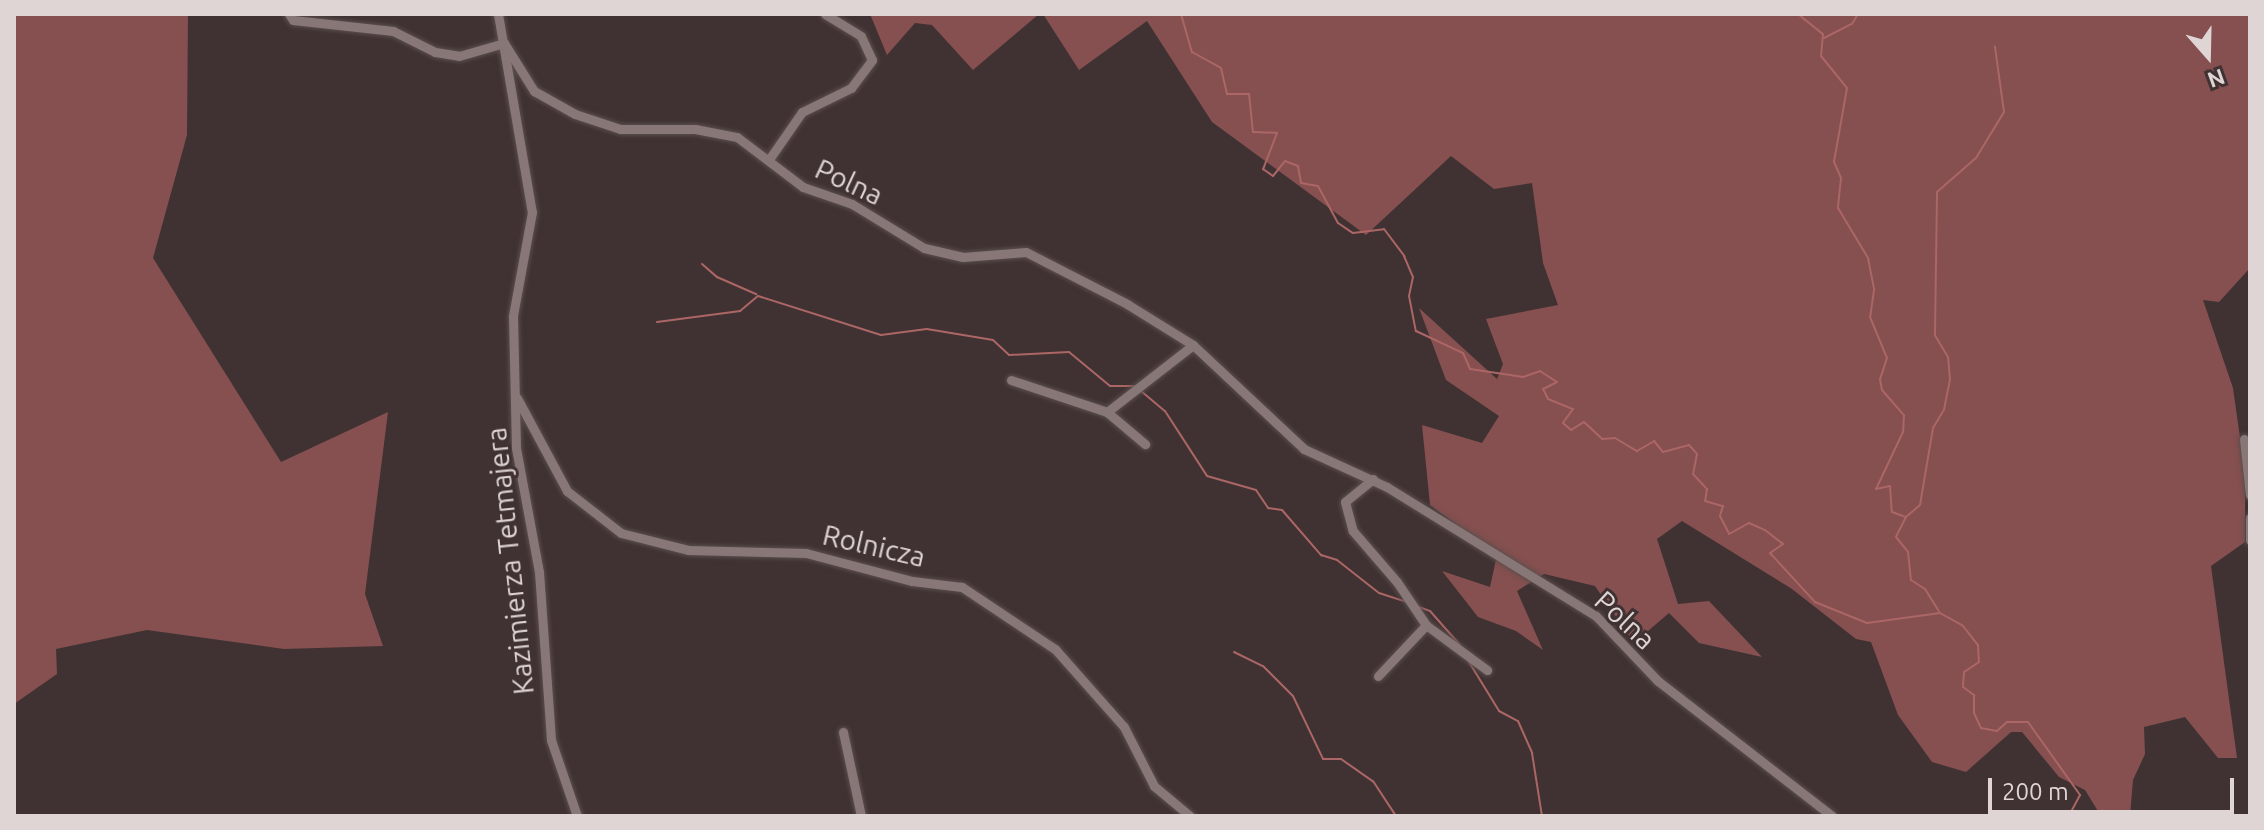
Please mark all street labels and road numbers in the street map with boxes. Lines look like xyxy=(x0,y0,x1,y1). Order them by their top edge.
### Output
street label: Polna xyxy=(810,152,888,212)
street label: Kazimierza Tetmajera xyxy=(479,426,541,696)
street label: Rolnicza xyxy=(819,518,929,574)
street label: Polna xyxy=(1588,584,1662,656)

